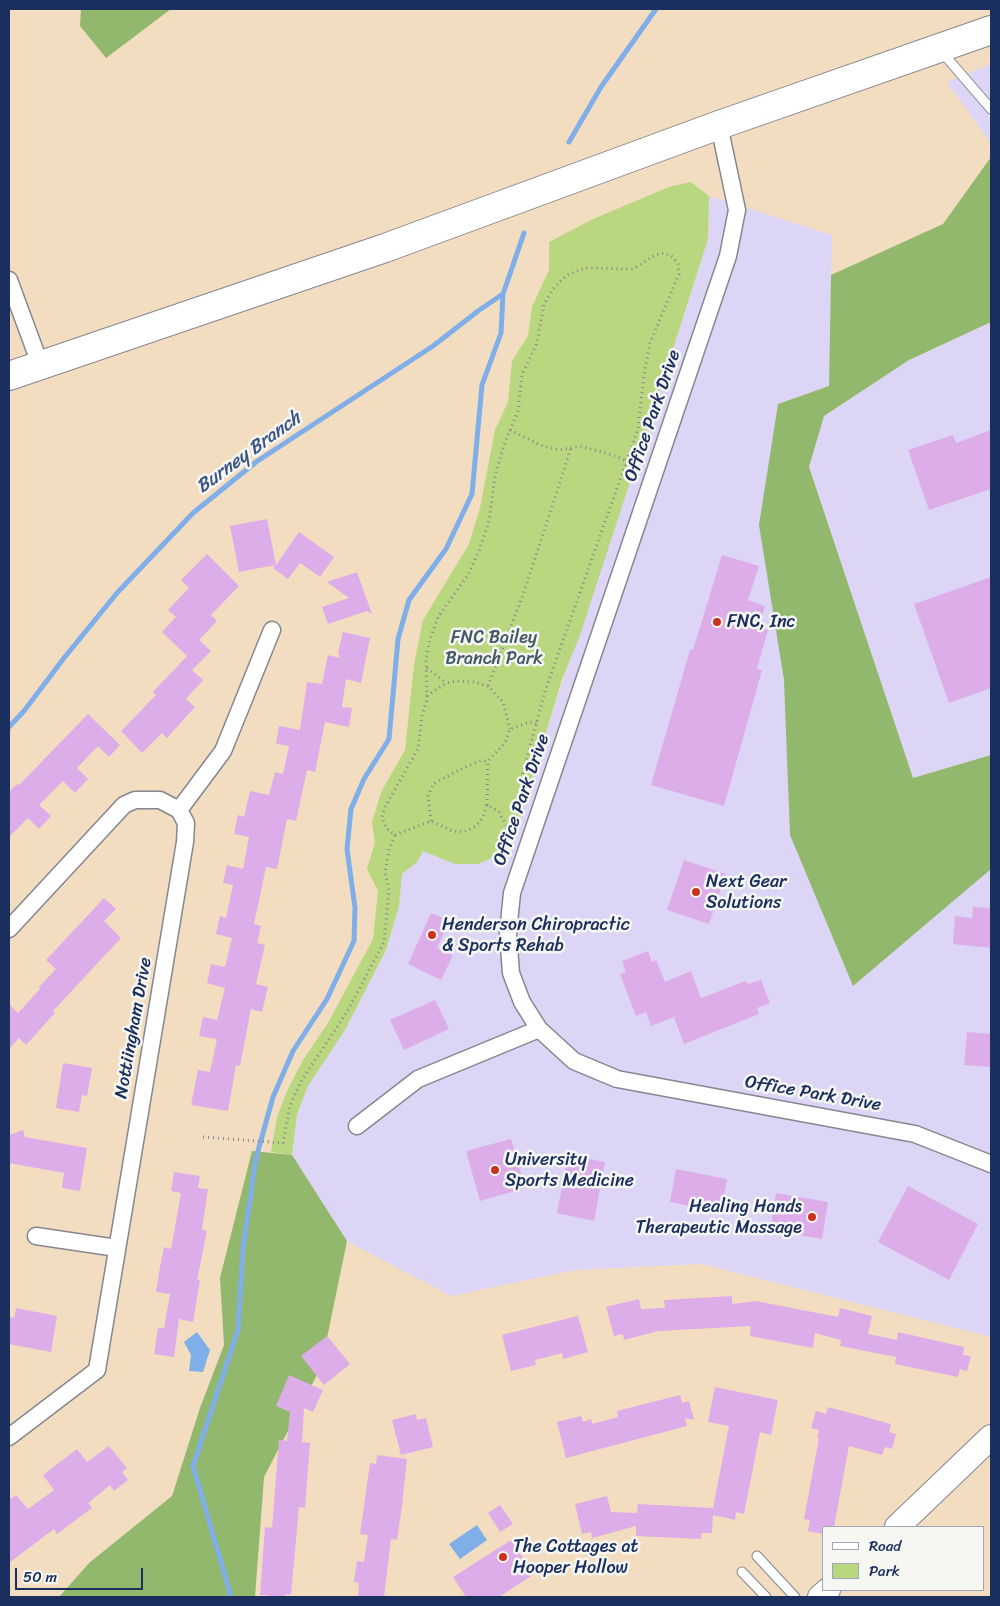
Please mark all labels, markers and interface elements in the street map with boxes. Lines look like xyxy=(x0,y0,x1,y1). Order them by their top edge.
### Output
street label: Office Park Drive xyxy=(620,347,686,485)
water label: Burney Branch xyxy=(192,407,306,499)
place label: FNC, Inc xyxy=(727,611,796,633)
marker: FNC, Inc xyxy=(711,616,723,628)
park label: FNC Bailey Branch Park xyxy=(445,627,543,670)
street label: Office Park Drive xyxy=(489,731,555,869)
place label: Next Gear Solutions xyxy=(706,871,786,914)
marker: Next Gear Solutions xyxy=(690,886,702,898)
place label: Henderson Chiropractic & Sports Rehab xyxy=(442,914,630,956)
marker: Henderson Chiropractic & Sports Rehab xyxy=(426,929,438,941)
street label: Nottiingham Drive xyxy=(111,956,157,1100)
street label: Office Park Drive xyxy=(743,1071,883,1117)
place label: University Sports Medicine xyxy=(505,1149,634,1192)
marker: University Sports Medicine xyxy=(489,1164,501,1176)
place label: Healing Hands Therapeutic Massage xyxy=(635,1196,802,1238)
marker: Healing Hands Therapeutic Massage xyxy=(806,1211,818,1223)
legend xyxy=(822,1526,985,1591)
text: Road xyxy=(869,1533,901,1559)
place label: The Cottages at Hooper Hollow xyxy=(513,1536,638,1578)
marker: The Cottages at Hooper Hollow xyxy=(497,1551,509,1563)
scale bar xyxy=(18,1558,145,1590)
text: Park xyxy=(869,1558,900,1584)
text: 50 m xyxy=(23,1564,57,1590)

